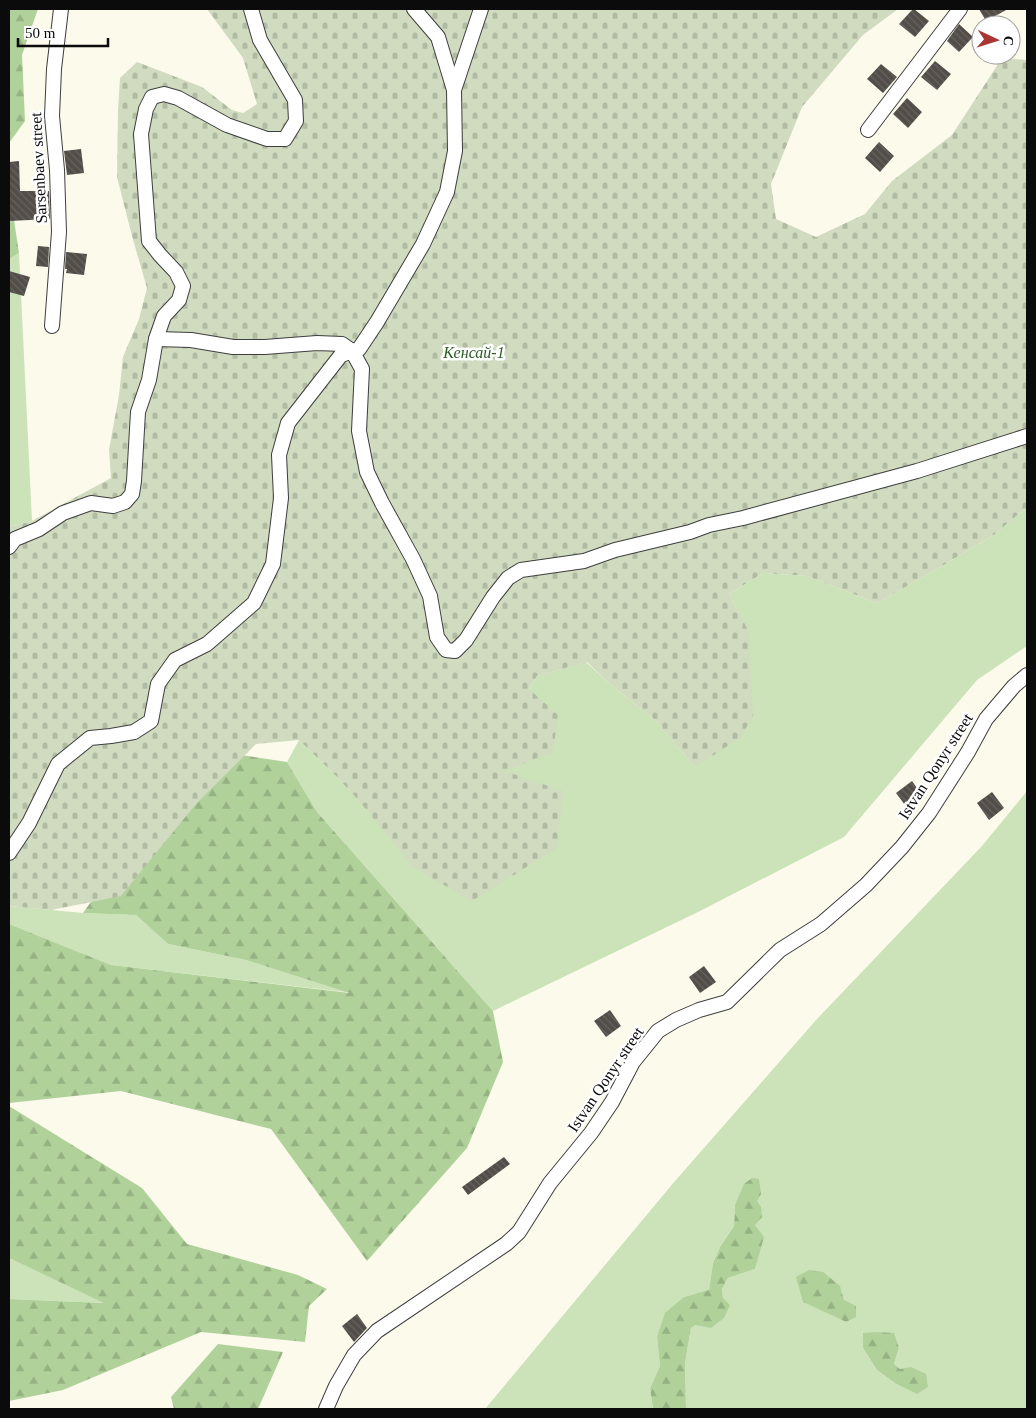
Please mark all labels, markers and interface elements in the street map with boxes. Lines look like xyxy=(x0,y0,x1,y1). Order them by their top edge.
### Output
scale bar xyxy=(18,15,108,47)
north arrow xyxy=(971,15,1021,65)
text: 50 m xyxy=(25,25,56,41)
text: С xyxy=(1001,35,1016,46)
street label: Sarsenbaev street xyxy=(27,111,50,224)
park label: Кенсай-1 xyxy=(442,344,505,361)
street label: Istvan Qonyr street xyxy=(895,710,977,823)
street label: Istvan Qonyr street xyxy=(564,1023,648,1135)

